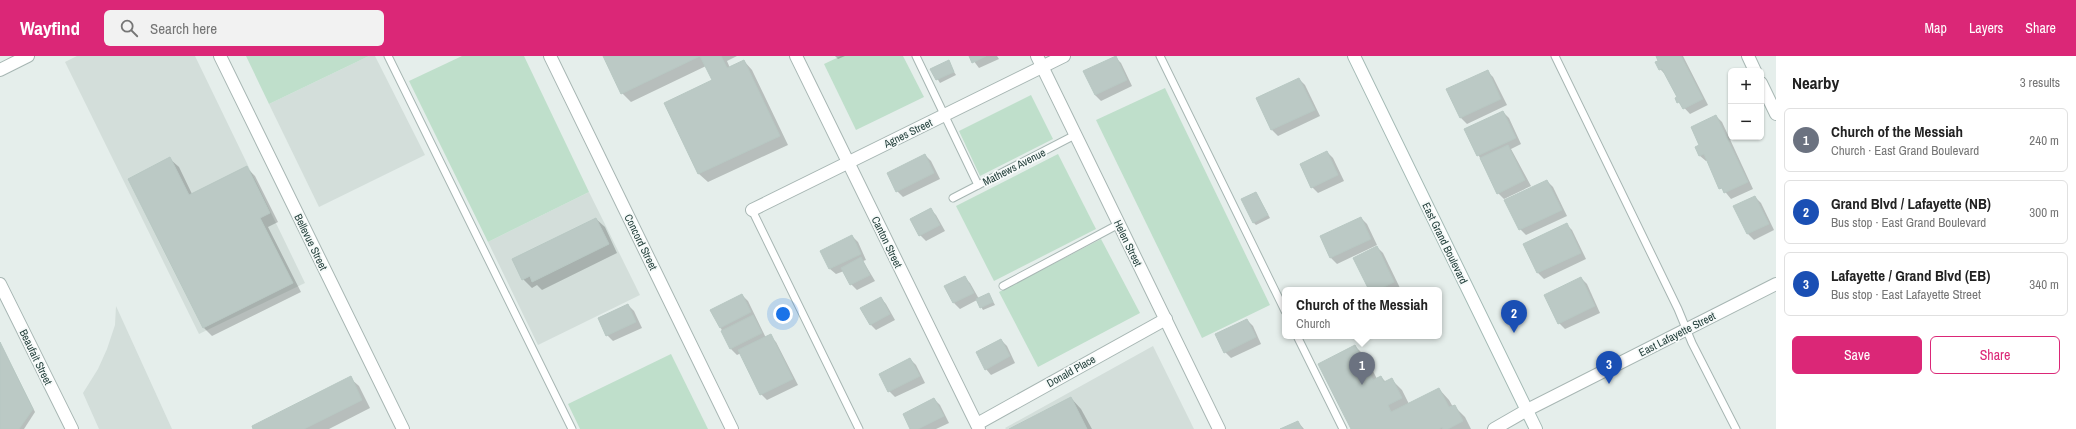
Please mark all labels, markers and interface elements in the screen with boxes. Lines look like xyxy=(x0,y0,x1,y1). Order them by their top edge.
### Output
search box xyxy=(104,10,384,46)
text: Wayfind xyxy=(20,15,80,41)
icon: search xyxy=(118,17,140,39)
text: Search here xyxy=(150,18,217,39)
text: Map xyxy=(1925,19,1947,37)
text: Layers xyxy=(1969,19,2003,37)
text: Share xyxy=(2025,19,2056,37)
map controls xyxy=(1728,68,1764,140)
button: + xyxy=(1728,68,1764,104)
text: Nearby xyxy=(1792,71,1839,94)
text: 3 results xyxy=(2020,74,2060,91)
button: − xyxy=(1728,104,1764,140)
street label: Agnes Street xyxy=(881,115,935,151)
text: Church of the Messiah xyxy=(1831,121,1963,142)
text: 1 xyxy=(1803,132,1809,149)
text: 240 m xyxy=(2029,132,2059,149)
text: Church · East Grand Boulevard xyxy=(1831,142,1979,159)
street label: Mathews Avenue xyxy=(980,145,1048,189)
text: Grand Blvd / Lafayette (NB) xyxy=(1831,193,1991,214)
street label: East Grand Boulevard xyxy=(1419,200,1471,286)
text: 2 xyxy=(1803,204,1809,221)
text: 300 m xyxy=(2029,204,2059,221)
street label: Bellevue Street xyxy=(291,211,331,273)
street label: Concord Street xyxy=(621,212,661,273)
street label: Canton Street xyxy=(869,214,906,271)
text: Bus stop · East Grand Boulevard xyxy=(1831,214,1986,231)
street label: Helen Street xyxy=(1111,217,1145,269)
text: Lafayette / Grand Blvd (EB) xyxy=(1831,265,1990,286)
text: 3 xyxy=(1803,276,1809,293)
text: 340 m xyxy=(2029,276,2059,293)
text: Bus stop · East Lafayette Street xyxy=(1831,286,1981,303)
popup xyxy=(1282,287,1442,339)
text: Church of the Messiah xyxy=(1296,294,1428,315)
pin: 2 xyxy=(1501,300,1527,333)
your location xyxy=(773,304,793,324)
street label: East Lafayette Street xyxy=(1636,308,1718,359)
text: Church xyxy=(1296,315,1330,332)
street label: Beaufait Street xyxy=(17,327,56,388)
button: Save xyxy=(1792,336,1922,374)
button: Share xyxy=(1930,336,2060,374)
pin: 3 xyxy=(1596,351,1622,384)
street label: Donald Place xyxy=(1044,352,1098,390)
pin: 1 xyxy=(1349,352,1375,385)

